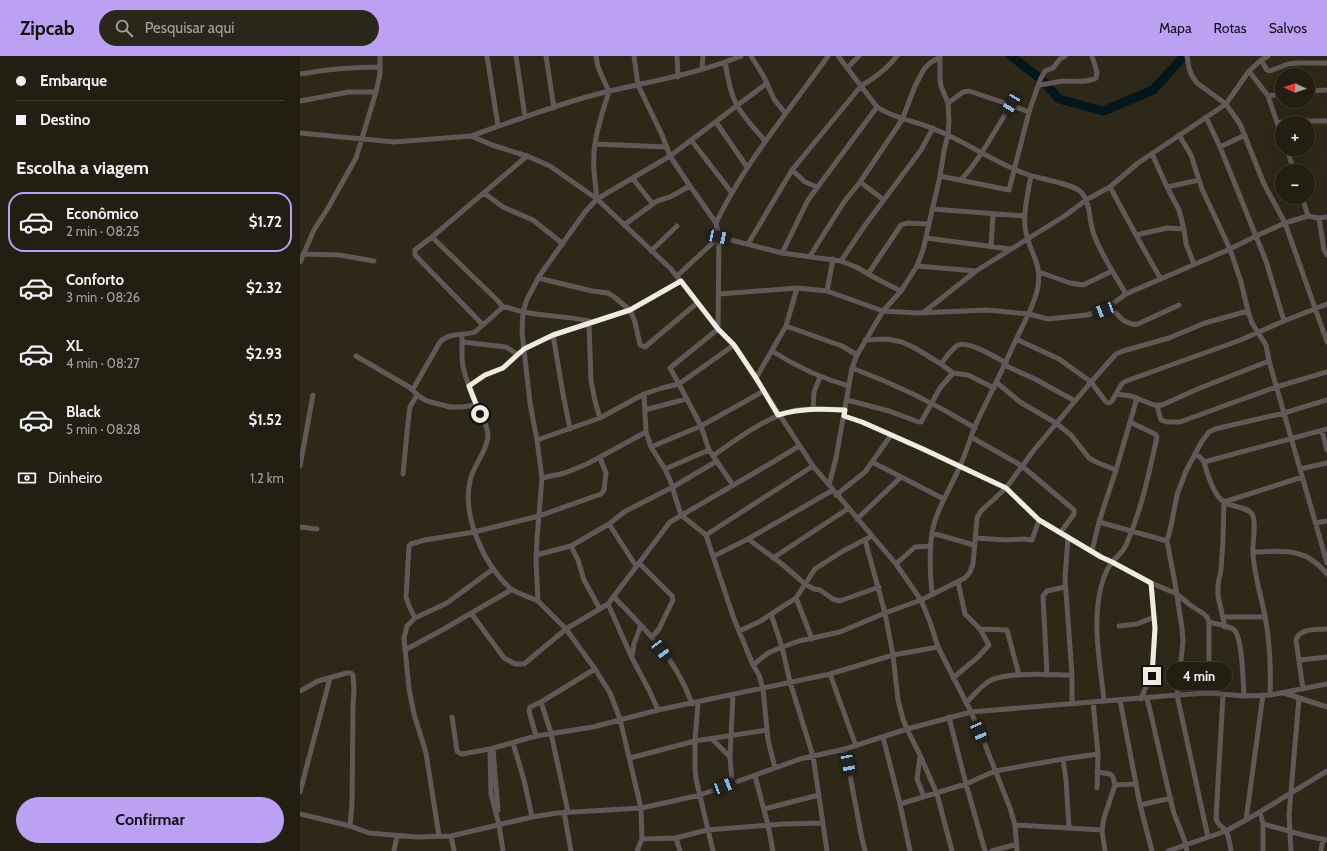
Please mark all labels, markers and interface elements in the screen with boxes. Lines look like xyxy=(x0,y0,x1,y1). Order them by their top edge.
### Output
search box xyxy=(99,10,379,46)
text: Zipcab xyxy=(20,17,75,40)
icon: search xyxy=(113,17,135,39)
text: Pesquisar aqui xyxy=(145,19,234,37)
text: Mapa xyxy=(1159,19,1192,37)
text: Rotas xyxy=(1214,19,1247,37)
text: Salvos xyxy=(1269,19,1307,37)
north arrow xyxy=(1275,68,1315,108)
map controls xyxy=(1275,68,1315,204)
text: Embarque xyxy=(40,72,107,90)
car xyxy=(1000,91,1022,117)
text: Destino xyxy=(40,111,90,129)
button: + xyxy=(1275,116,1315,156)
text: Escolha a viagem xyxy=(16,157,149,179)
button: − xyxy=(1275,164,1315,204)
icon: car xyxy=(18,204,54,240)
text: Econômico xyxy=(66,205,138,223)
text: $1.72 xyxy=(249,213,282,231)
text: 2 min · 08:25 xyxy=(66,223,140,239)
car xyxy=(706,229,732,245)
icon: car xyxy=(18,270,54,306)
text: Conforto xyxy=(66,271,124,289)
text: $2.32 xyxy=(246,279,282,297)
text: 3 min · 08:26 xyxy=(66,289,140,305)
car xyxy=(1091,300,1117,320)
icon: car xyxy=(18,336,54,372)
text: XL xyxy=(66,337,83,355)
text: $2.93 xyxy=(246,345,282,363)
text: 4 min · 08:27 xyxy=(66,355,140,371)
icon: car xyxy=(18,402,54,438)
text: Black xyxy=(66,403,101,421)
route start xyxy=(471,405,489,423)
text: $1.52 xyxy=(248,411,282,429)
text: 5 min · 08:28 xyxy=(66,421,141,437)
icon: cash xyxy=(16,467,38,489)
text: Dinheiro xyxy=(48,469,102,487)
text: 1.2 km xyxy=(250,470,284,486)
car xyxy=(649,637,673,663)
callout: 4 min xyxy=(1166,662,1232,690)
route end xyxy=(1143,667,1161,685)
text: 4 min xyxy=(1183,668,1215,684)
car xyxy=(969,719,989,745)
car xyxy=(840,751,856,777)
car xyxy=(711,776,737,796)
button: Confirmar xyxy=(16,797,284,843)

